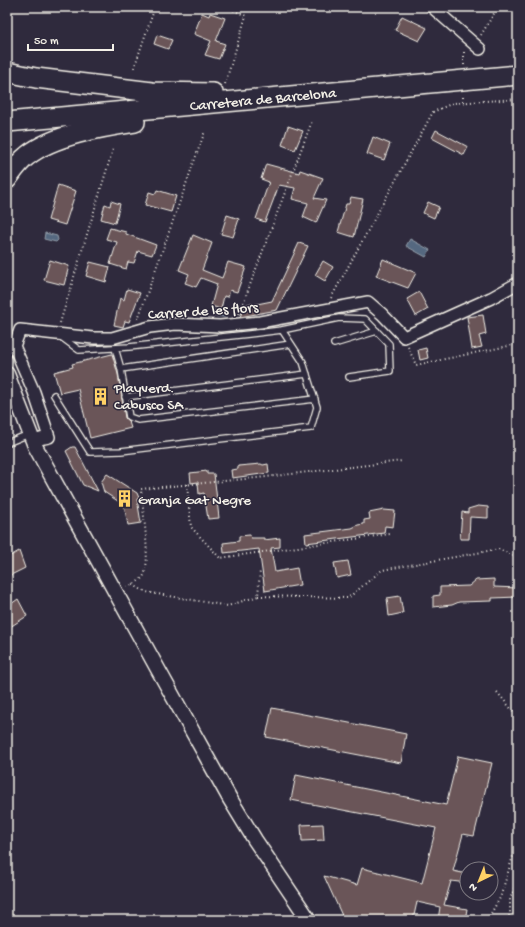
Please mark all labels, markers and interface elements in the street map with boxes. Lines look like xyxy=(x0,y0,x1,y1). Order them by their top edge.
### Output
scale bar xyxy=(28,26,113,52)
text: 50 m xyxy=(34,35,59,49)
street label: Carretera de Barcelona xyxy=(189,85,338,116)
street label: Carrer de les flors xyxy=(147,299,259,325)
place label: Playverd. Cabusco SA xyxy=(113,380,184,415)
building icon: Playverd. Cabusco SA xyxy=(91,386,111,406)
building icon: Granja Gat Negre xyxy=(115,489,135,509)
place label: Granja Gat Negre xyxy=(138,492,251,510)
north arrow xyxy=(459,861,499,901)
text: N xyxy=(467,880,480,894)

